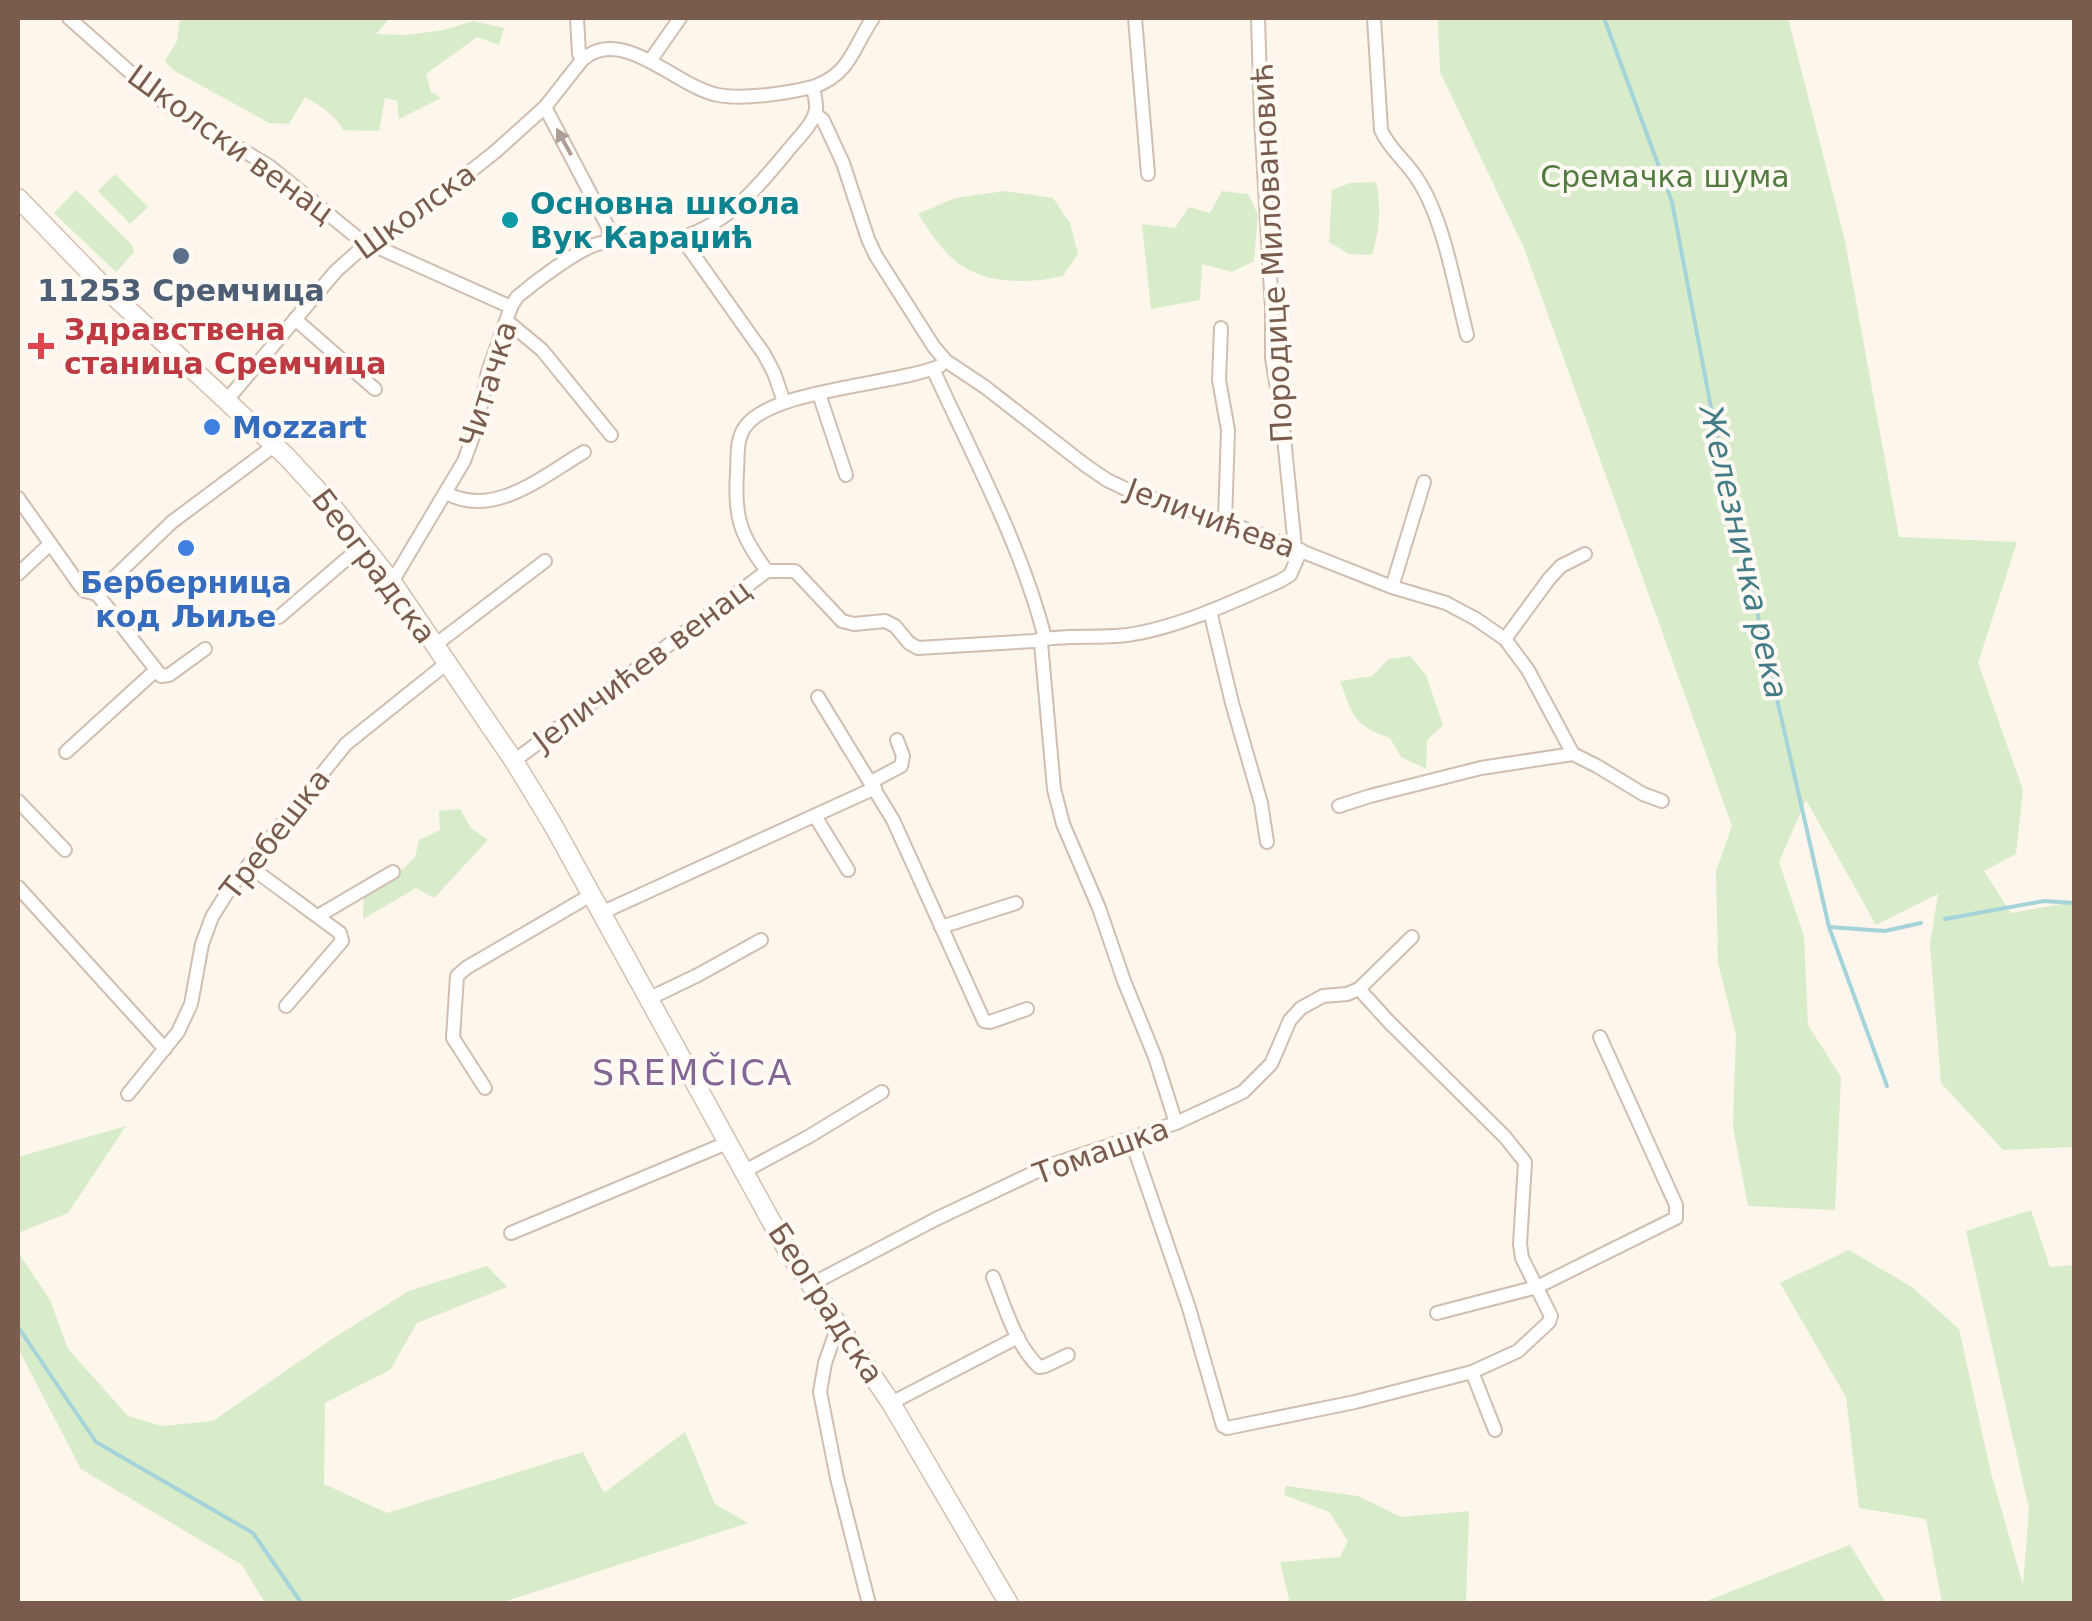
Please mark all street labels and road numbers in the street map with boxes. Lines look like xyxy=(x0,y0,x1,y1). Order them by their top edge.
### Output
street label: Школски венац xyxy=(121,58,341,230)
street label: Породице Миловановић xyxy=(1245,62,1299,444)
street label: Школска xyxy=(348,155,482,267)
street label: Читачка xyxy=(452,317,524,451)
street label: Јеличићева xyxy=(1120,471,1300,565)
street label: Београдска xyxy=(305,482,443,650)
street label: Јеличићев венац xyxy=(525,572,758,759)
street label: Требешка xyxy=(212,761,337,907)
street label: Томашка xyxy=(1028,1110,1174,1192)
street label: Београдска xyxy=(761,1216,891,1390)

